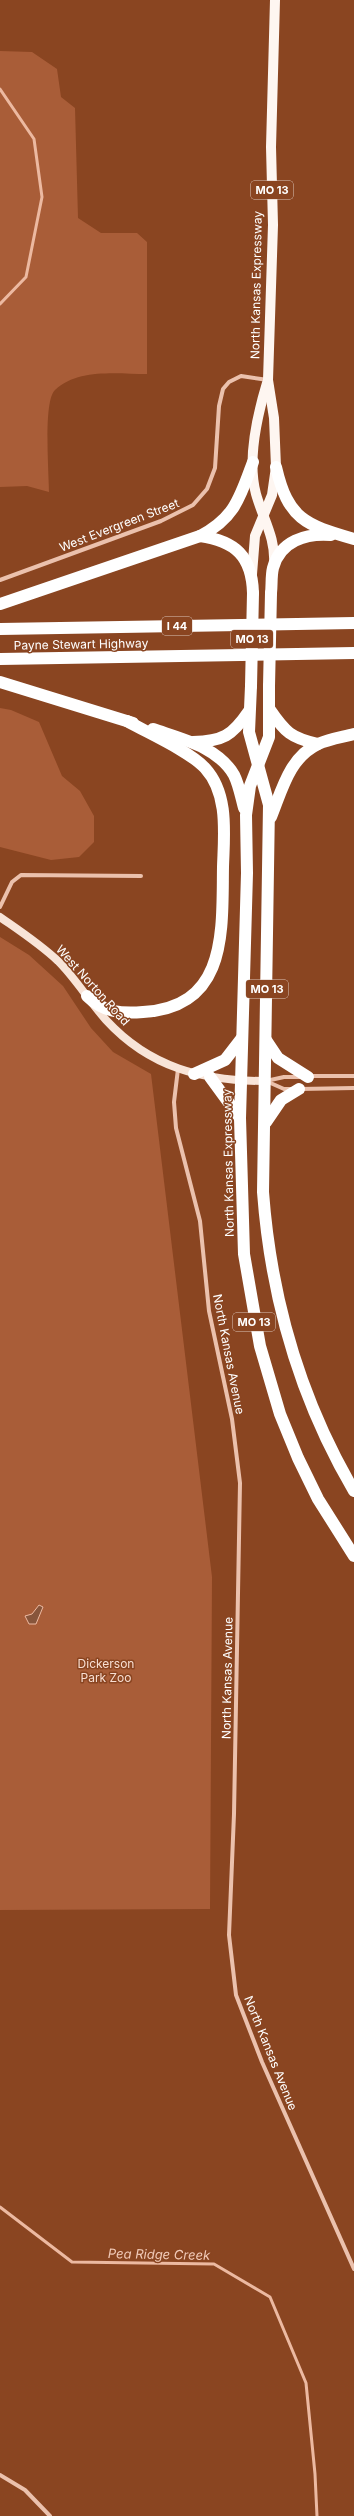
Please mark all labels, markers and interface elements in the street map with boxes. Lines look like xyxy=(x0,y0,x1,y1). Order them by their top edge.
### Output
road number: MO 13 xyxy=(251,181,293,199)
street label: North Kansas Expressway xyxy=(247,211,265,359)
street label: West Evergreen Street xyxy=(57,495,181,555)
road number: I 44 xyxy=(162,617,192,635)
road number: MO 13 xyxy=(231,630,273,648)
street label: Payne Stewart Highway xyxy=(14,635,149,653)
street label: West Norton Road xyxy=(53,942,133,1028)
road number: MO 13 xyxy=(246,980,288,998)
street label: North Kansas Expressway xyxy=(219,1089,237,1237)
street label: North Kansas Avenue xyxy=(210,1293,248,1415)
road number: MO 13 xyxy=(233,1313,275,1331)
street label: North Kansas Avenue xyxy=(218,1617,236,1739)
park label: Dickerson Park Zoo xyxy=(78,1656,134,1685)
street label: North Kansas Avenue xyxy=(241,1994,301,2112)
water label: Pea Ridge Creek xyxy=(108,2245,211,2263)

